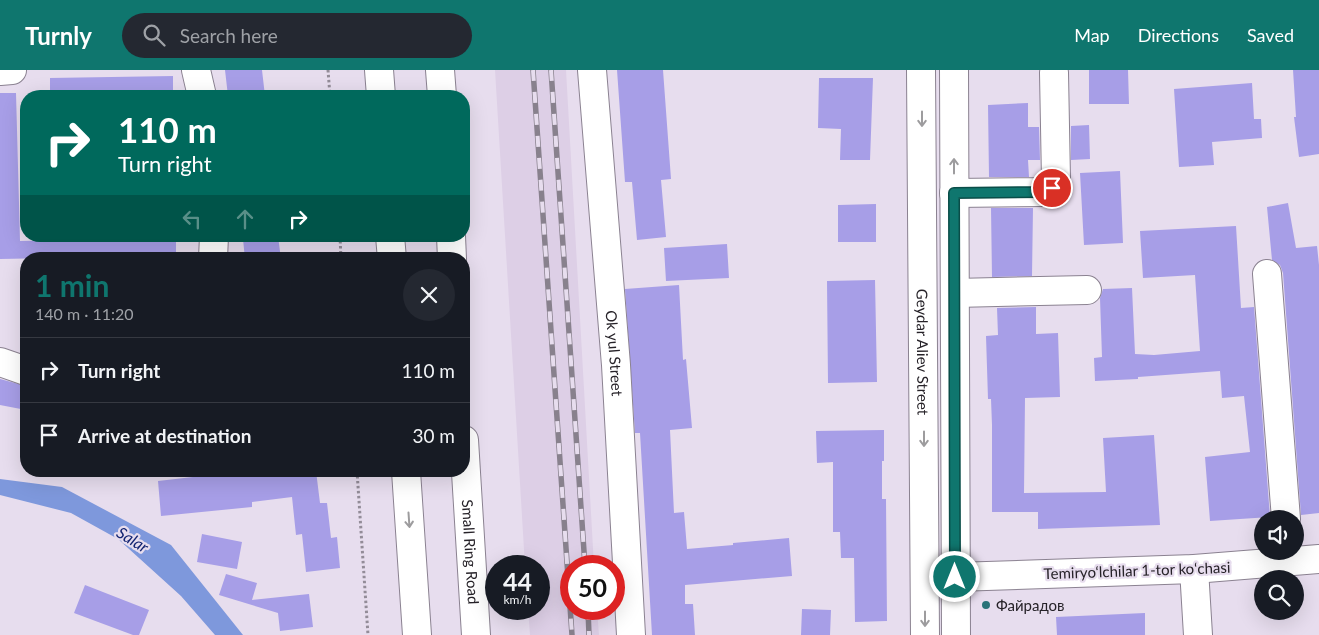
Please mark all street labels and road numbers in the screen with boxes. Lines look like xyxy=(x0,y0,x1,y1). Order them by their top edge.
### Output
street label: Geydar Aliev Street xyxy=(914,289,932,416)
street label: Ok yul Street xyxy=(603,309,627,397)
street label: Small Ring Road xyxy=(459,499,483,605)
street label: Temiryo‘lchilar 1-tor koʻchasi xyxy=(1043,558,1231,582)

